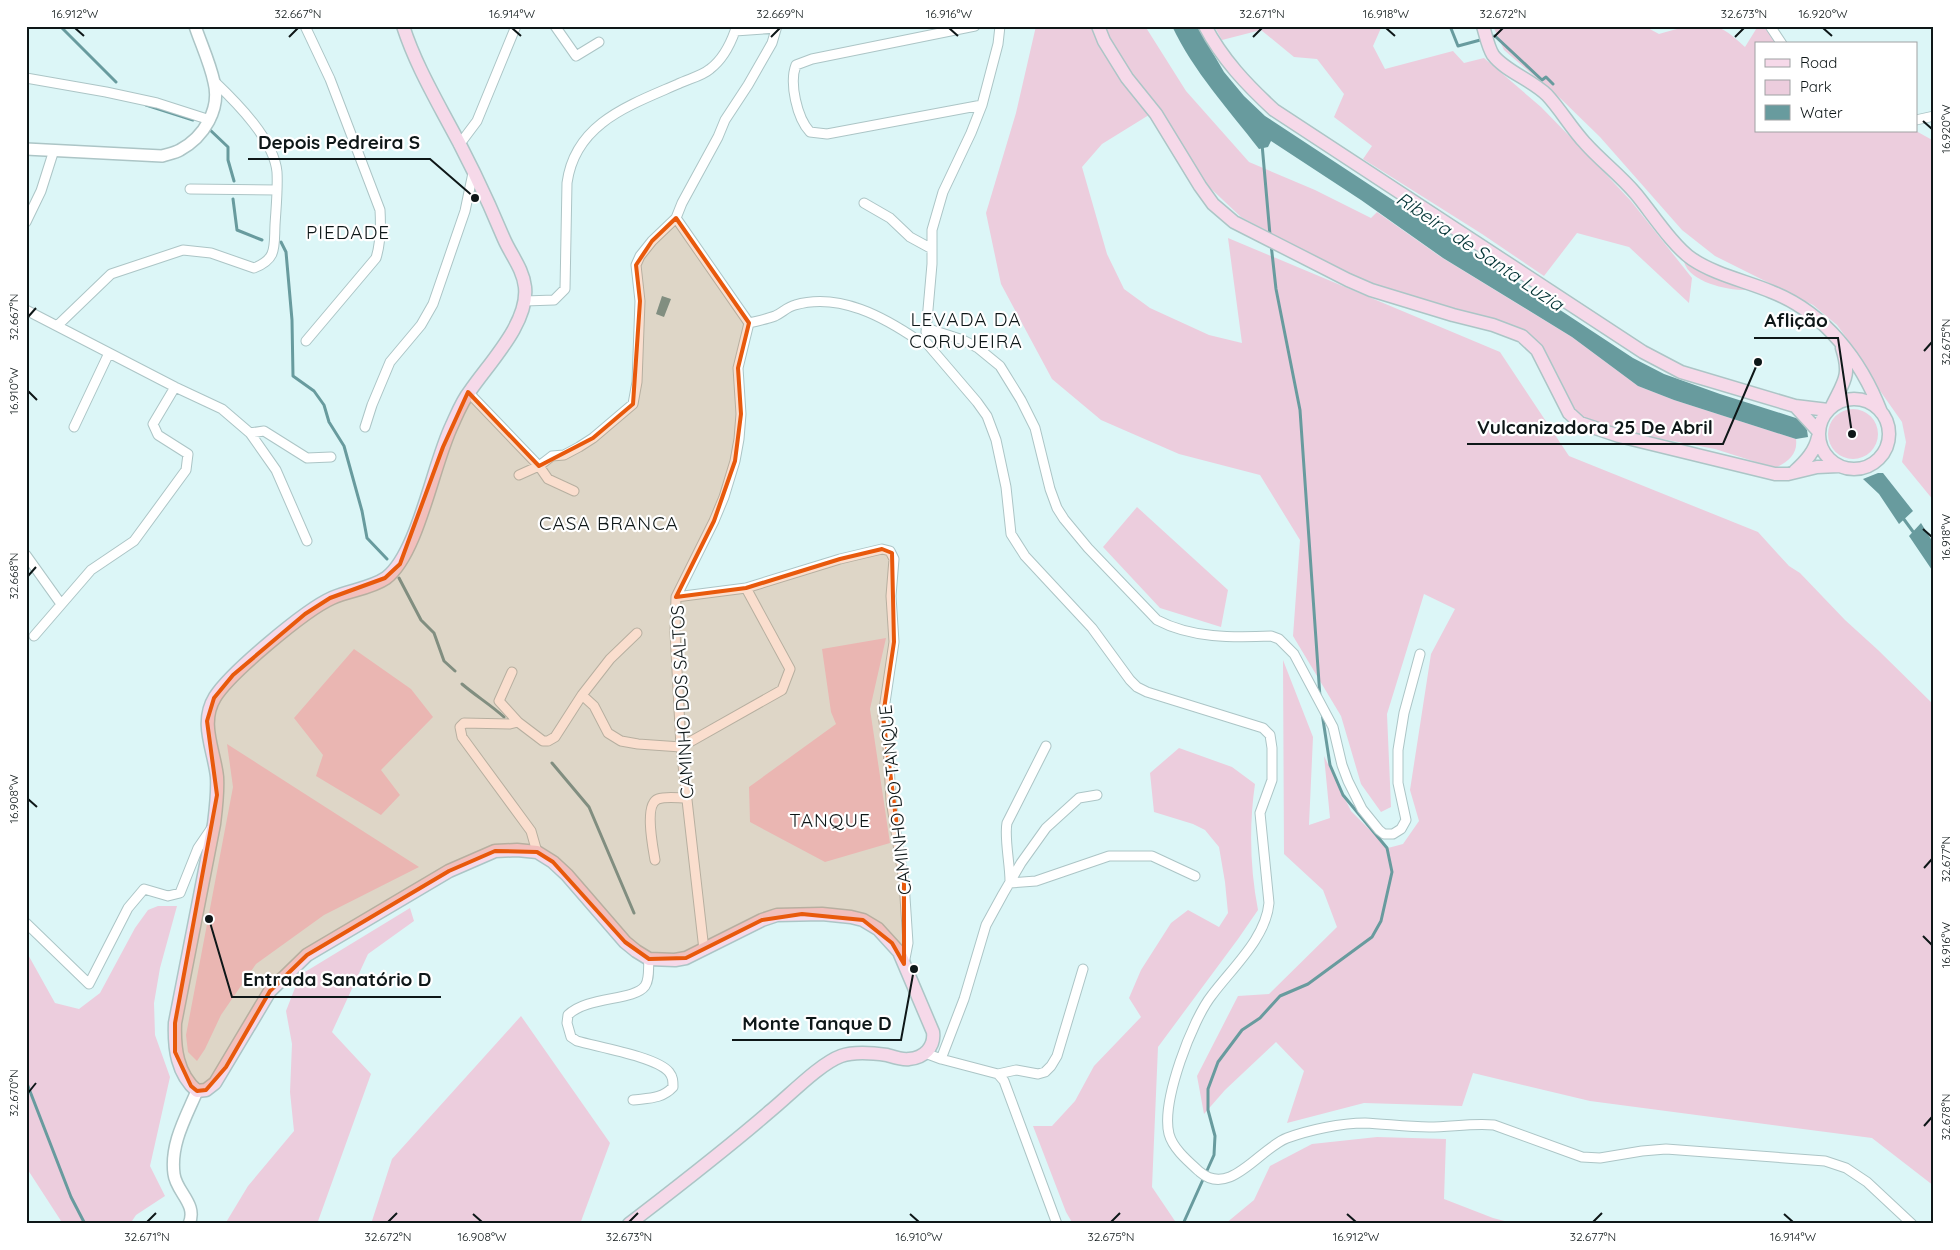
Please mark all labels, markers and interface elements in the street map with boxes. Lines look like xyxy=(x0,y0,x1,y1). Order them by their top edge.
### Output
text: 16.912°W xyxy=(52,6,99,21)
text: 32.667°N xyxy=(275,6,321,21)
text: 16.914°W xyxy=(489,6,535,21)
text: 32.669°N xyxy=(756,6,804,21)
text: 16.916°W xyxy=(926,6,973,21)
text: 32.671°N xyxy=(1239,6,1285,21)
text: 16.918°W xyxy=(1363,6,1410,21)
text: 32.672°N xyxy=(1479,6,1527,21)
text: 32.673°N xyxy=(1721,6,1767,21)
text: 16.920°W xyxy=(1798,6,1848,21)
legend xyxy=(1755,42,1918,132)
text: Road xyxy=(1800,53,1837,72)
text: Park xyxy=(1800,77,1832,96)
text: Water xyxy=(1800,103,1843,122)
text: 16.920°W xyxy=(1938,104,1953,154)
callout: Depois Pedreira S xyxy=(248,125,430,159)
text: Depois Pedreira S xyxy=(258,130,420,154)
water label: Ribeira de Santa Luzia xyxy=(1392,186,1569,317)
district label: PIEDADE xyxy=(306,220,390,244)
text: 32.667°N xyxy=(6,294,21,340)
callout: Aflição xyxy=(1754,304,1838,338)
district label: LEVADA DA CORUJEIRA xyxy=(909,307,1023,353)
text: Aflição xyxy=(1764,308,1828,332)
text: 32.675°N xyxy=(1938,319,1953,365)
text: 16.910°W xyxy=(6,367,21,415)
callout: Vulcanizadora 25 De Abril xyxy=(1467,410,1723,444)
text: Vulcanizadora 25 De Abril xyxy=(1477,415,1713,439)
district label: CASA BRANCA xyxy=(539,511,679,535)
text: 16.918°W xyxy=(1938,513,1953,560)
text: 32.668°N xyxy=(6,552,21,600)
street label: CAMINHO DOS SALTOS xyxy=(665,605,699,799)
street label: CAMINHO DO TANQUE xyxy=(874,704,916,896)
text: 16.908°W xyxy=(6,774,21,823)
district label: TANQUE xyxy=(789,808,871,832)
text: 32.677°N xyxy=(1938,836,1953,882)
text: 16.916°W xyxy=(1938,921,1953,968)
callout: Entrada Sanatório D xyxy=(232,963,441,997)
text: Entrada Sanatório D xyxy=(243,967,431,991)
callout: Monte Tanque D xyxy=(732,1006,901,1040)
text: Monte Tanque D xyxy=(742,1011,892,1035)
text: 32.670°N xyxy=(6,1069,21,1117)
text: 32.678°N xyxy=(1938,1094,1953,1140)
text: 32.671°N xyxy=(124,1229,170,1244)
text: 32.672°N xyxy=(364,1229,412,1244)
text: 16.908°W xyxy=(458,1229,507,1244)
text: 32.673°N xyxy=(606,1229,652,1244)
text: 16.910°W xyxy=(895,1229,943,1244)
text: 32.675°N xyxy=(1088,1229,1134,1244)
text: 16.912°W xyxy=(1333,1229,1380,1244)
text: 32.677°N xyxy=(1570,1229,1616,1244)
text: 16.914°W xyxy=(1770,1229,1816,1244)

